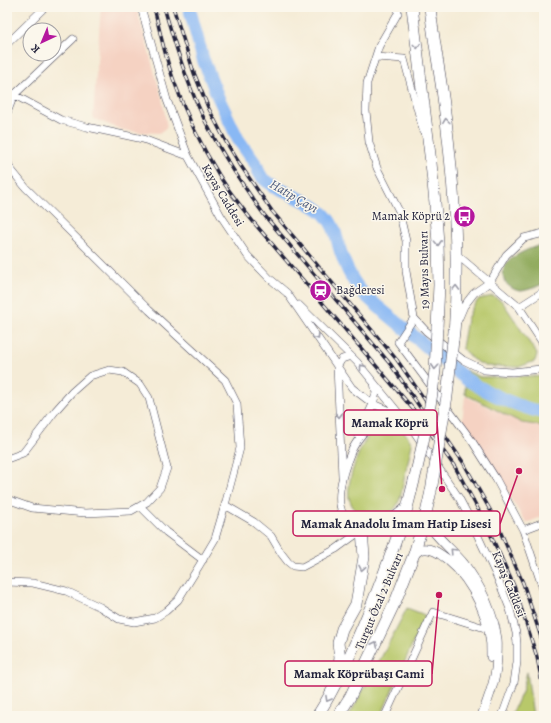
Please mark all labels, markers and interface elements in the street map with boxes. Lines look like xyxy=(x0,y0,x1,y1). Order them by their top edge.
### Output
north arrow xyxy=(22,22,62,62)
text: K xyxy=(27,40,43,57)
one-way arrow xyxy=(412,43,421,49)
one-way arrow xyxy=(442,118,451,124)
street label: Kayaş Caddesi xyxy=(198,161,248,229)
water label: Hatip Çayı xyxy=(267,175,322,217)
bus stop icon: Mamak Köprü 2 xyxy=(452,203,478,229)
place label: Mamak Köprü 2 xyxy=(372,208,450,224)
street label: 19 Mayıs Bulvarı xyxy=(415,231,433,309)
one-way arrow xyxy=(433,240,442,246)
station icon: Bağderesi xyxy=(308,277,334,303)
place label: Bağderesi xyxy=(336,282,385,298)
one-way arrow xyxy=(452,285,460,291)
one-way arrow xyxy=(312,333,320,340)
one-way arrow xyxy=(430,364,439,370)
one-way arrow xyxy=(359,365,366,372)
callout: Mamak Köprü xyxy=(344,410,437,435)
one-way arrow xyxy=(335,412,343,418)
text: Mamak Köprü xyxy=(351,414,430,431)
callout: Mamak Anadolu İmam Hatip Lisesi xyxy=(293,511,500,536)
text: Mamak Anadolu İmam Hatip Lisesi xyxy=(301,515,491,532)
one-way arrow xyxy=(450,548,457,556)
street label: Kayaş Caddesi xyxy=(488,548,530,620)
street label: Turgut Özal 2 Bulvarı xyxy=(351,550,407,652)
one-way arrow xyxy=(358,565,367,572)
one-way arrow xyxy=(370,641,378,649)
callout: Mamak Köprübaşı Cami xyxy=(285,661,432,686)
text: Mamak Köprübaşı Cami xyxy=(294,665,424,682)
one-way arrow xyxy=(325,695,332,702)

